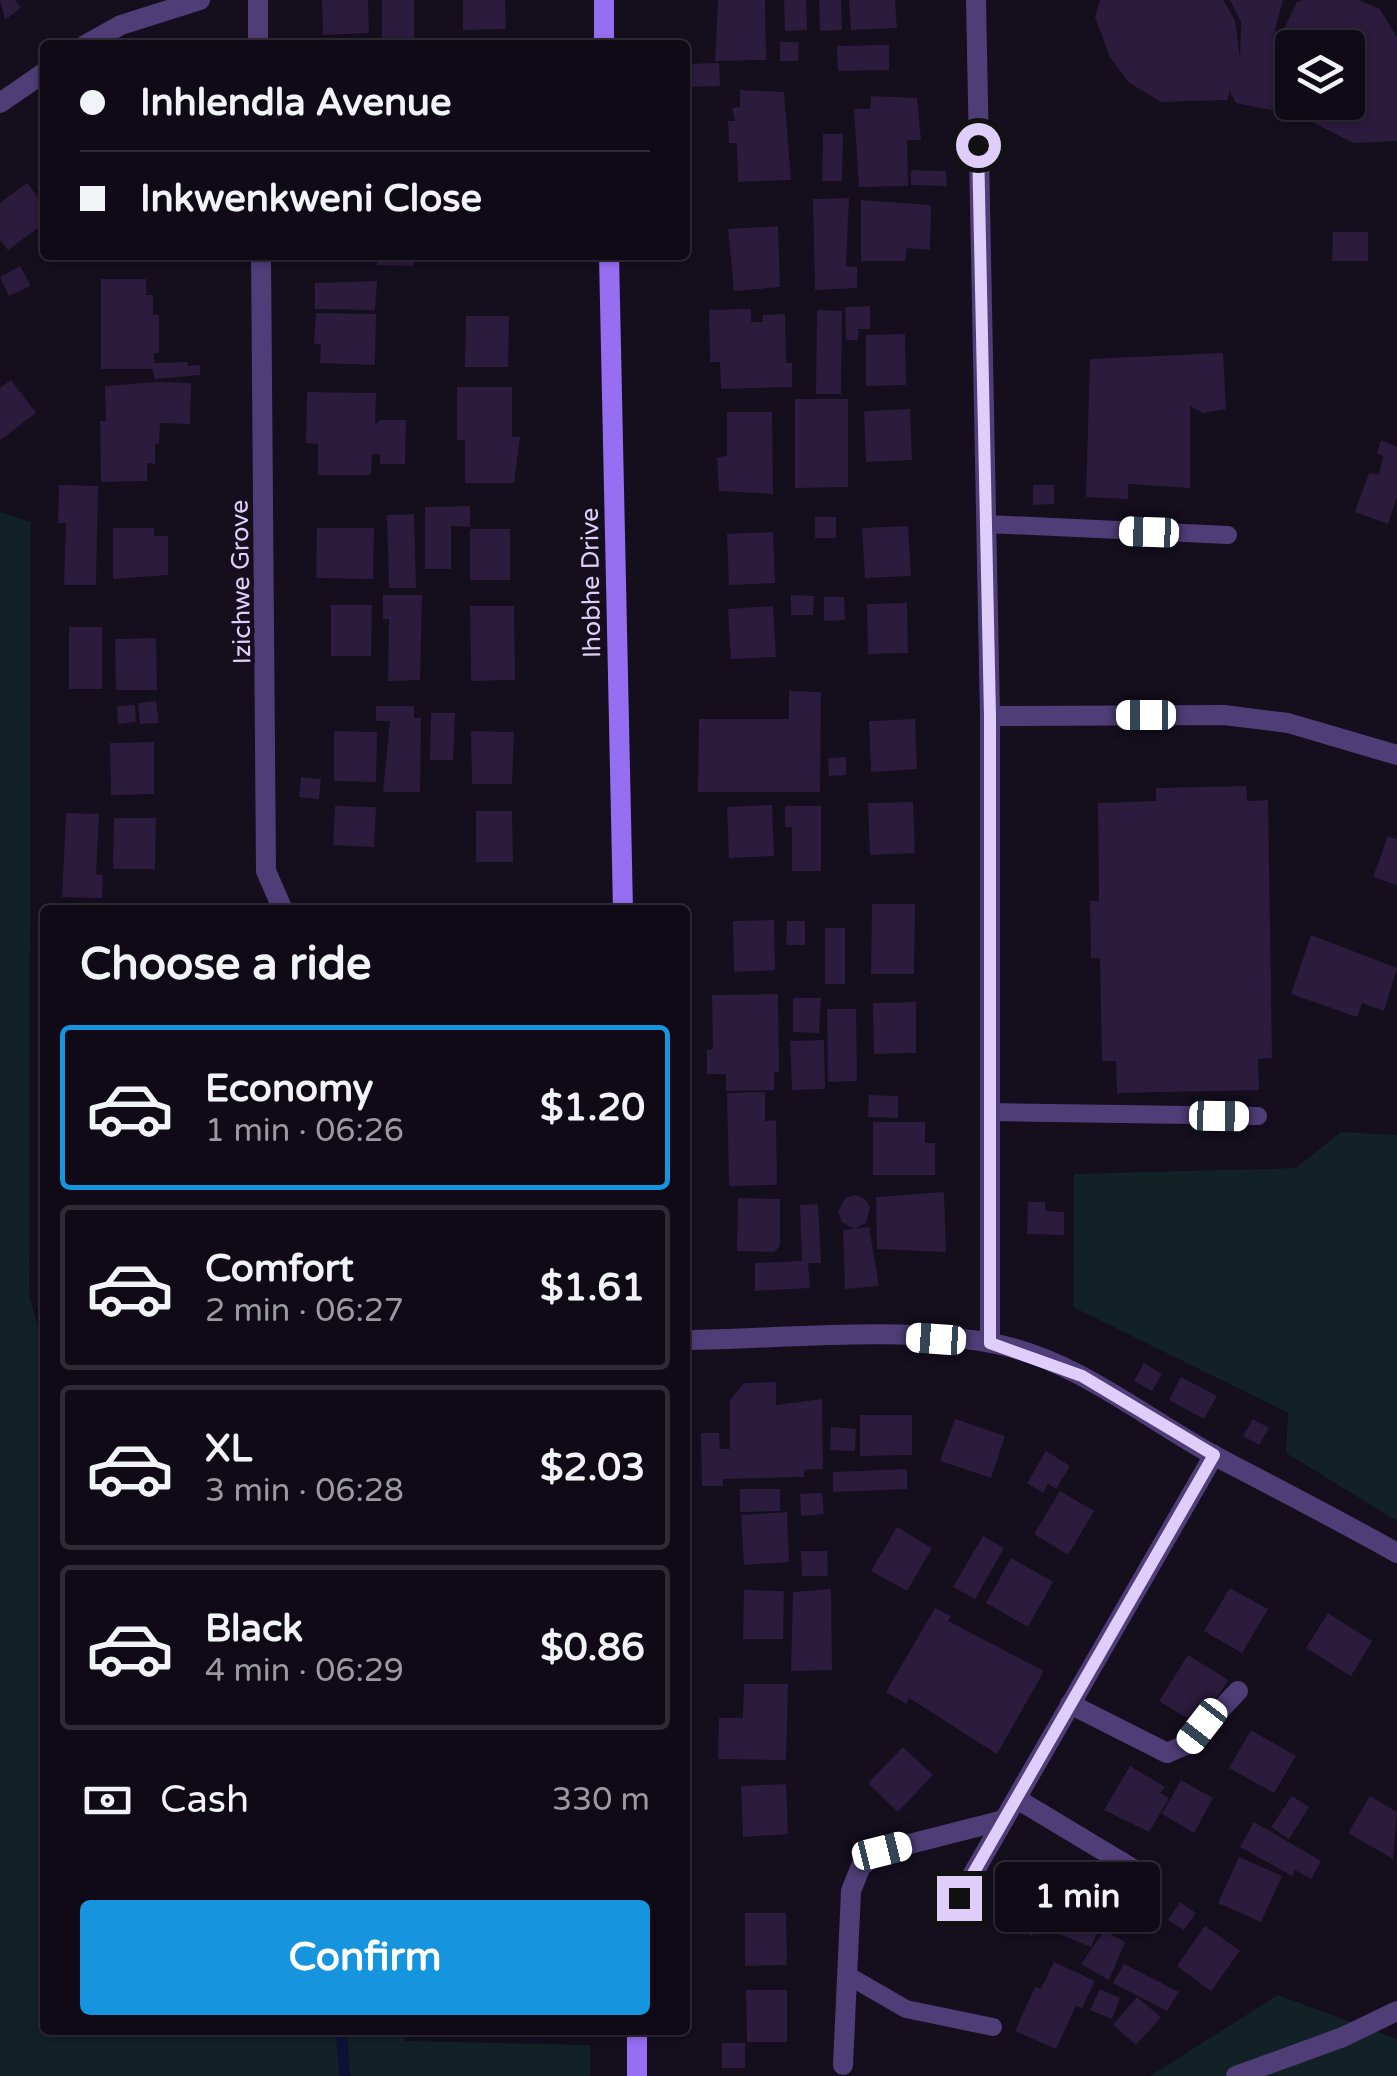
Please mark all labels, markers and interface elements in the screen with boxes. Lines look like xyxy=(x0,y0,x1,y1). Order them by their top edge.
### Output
map controls xyxy=(1275,30,1365,120)
button: layers xyxy=(1275,30,1365,120)
text: Inhlendla Avenue xyxy=(140,80,452,126)
route start xyxy=(956,123,1001,168)
text: Inkwenkweni Close xyxy=(140,176,482,222)
street label: Izichwe Grove xyxy=(225,499,257,665)
street label: Ihobhe Drive xyxy=(575,507,607,659)
car xyxy=(1118,516,1180,548)
car xyxy=(1116,700,1176,730)
text: Choose a ride xyxy=(80,938,371,992)
icon: car xyxy=(85,1063,175,1153)
text: Economy xyxy=(205,1066,373,1112)
text: $1.20 xyxy=(540,1085,645,1131)
car xyxy=(1189,1100,1249,1132)
text: 1 min · 06:26 xyxy=(205,1112,404,1150)
icon: car xyxy=(85,1243,175,1333)
text: Comfort xyxy=(205,1246,354,1292)
text: $1.61 xyxy=(540,1265,645,1311)
text: 2 min · 06:27 xyxy=(205,1292,404,1330)
car xyxy=(905,1322,967,1356)
icon: car xyxy=(85,1423,175,1513)
text: XL xyxy=(205,1426,252,1472)
text: $2.03 xyxy=(540,1445,645,1491)
text: 3 min · 06:28 xyxy=(205,1472,404,1510)
icon: car xyxy=(85,1603,175,1693)
text: Black xyxy=(205,1606,303,1652)
text: $0.86 xyxy=(540,1625,645,1671)
text: 4 min · 06:29 xyxy=(205,1652,404,1690)
car xyxy=(1172,1693,1232,1759)
icon: cash xyxy=(80,1773,135,1828)
text: Cash xyxy=(160,1777,249,1823)
text: 330 m xyxy=(552,1781,650,1819)
car xyxy=(849,1829,915,1873)
callout: 1 min xyxy=(994,1863,1159,1933)
route end xyxy=(937,1876,982,1921)
text: 1 min xyxy=(1035,1878,1120,1916)
button: Confirm xyxy=(80,1900,650,2015)

